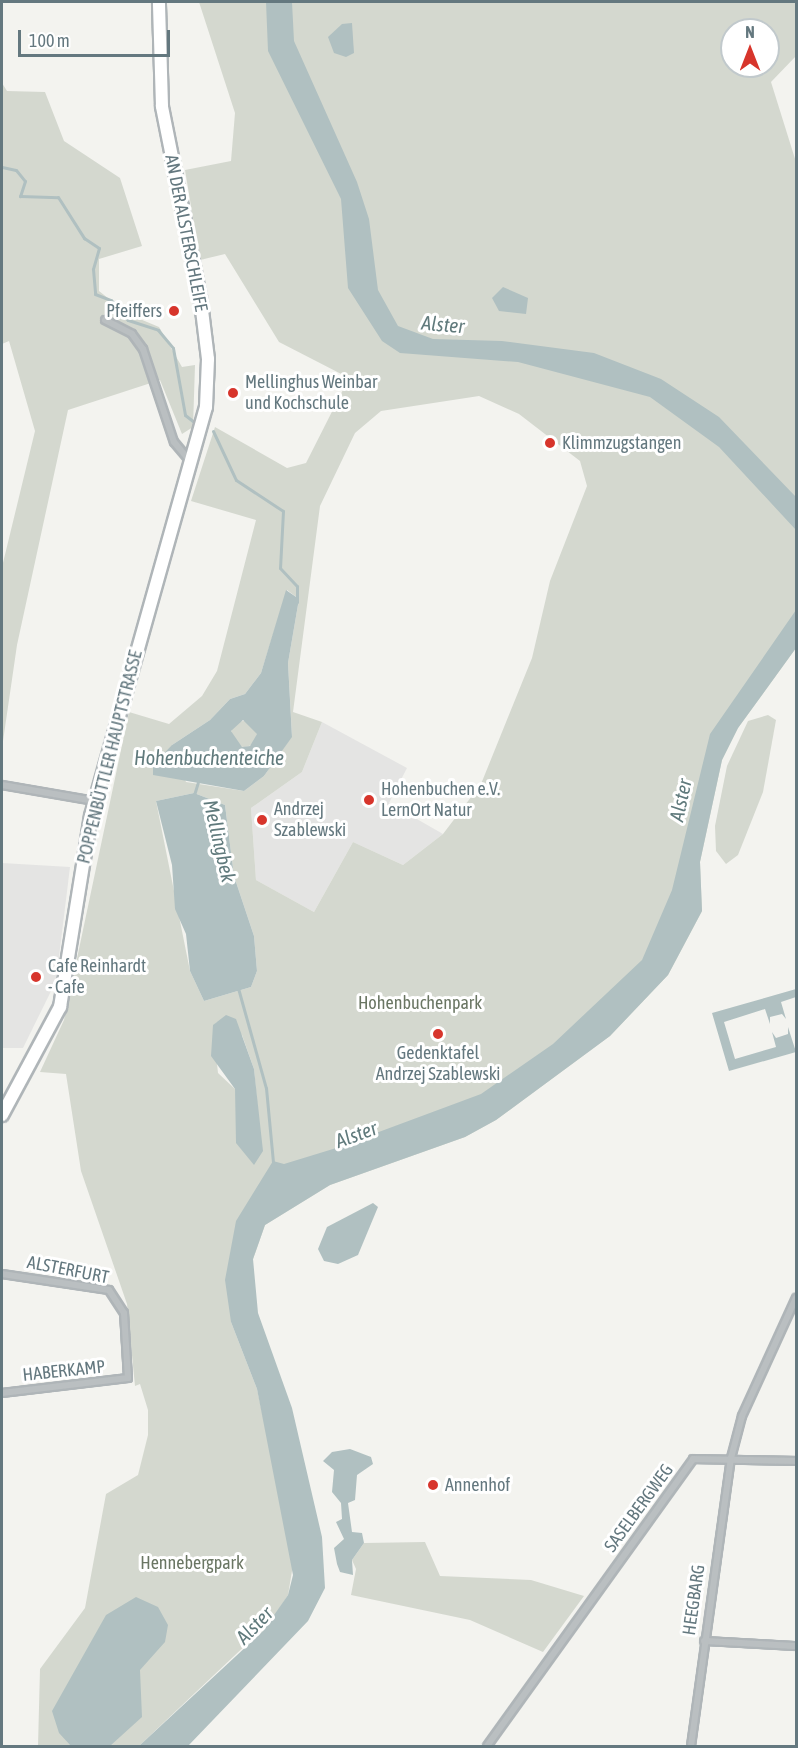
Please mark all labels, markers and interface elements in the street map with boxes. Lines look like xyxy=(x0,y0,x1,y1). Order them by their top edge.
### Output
scale bar xyxy=(21,18,172,56)
north arrow xyxy=(720,18,780,78)
text: N xyxy=(745,23,755,41)
text: 100 m xyxy=(29,30,70,51)
street label: AN DER ALSTERSCHLEIFE xyxy=(160,153,212,313)
place label: Pfeiffers xyxy=(106,300,162,322)
marker: Pfeiffers xyxy=(167,304,181,318)
water label: Alster xyxy=(421,310,465,338)
place label: Mellinghus Weinbar und Kochschule xyxy=(245,372,377,415)
marker: Mellinghus Weinbar und Kochschule xyxy=(226,386,240,400)
place label: Klimmzugstangen xyxy=(562,432,681,454)
marker: Klimmzugstangen xyxy=(543,436,557,450)
street label: POPPENBÜTTLER HAUPTSTRASSE xyxy=(73,648,147,866)
water label: Hohenbuchenteiche xyxy=(134,745,284,769)
water label: Alster xyxy=(664,777,696,823)
place label: Hohenbuchen e.V. LernOrt Natur xyxy=(381,779,500,822)
marker: Hohenbuchen e.V. LernOrt Natur xyxy=(362,793,376,807)
water label: Mellingbek xyxy=(199,797,241,885)
place label: Andrzej Szablewski xyxy=(274,799,346,842)
marker: Andrzej Szablewski xyxy=(255,813,269,827)
place label: Cafe Reinhardt - Cafe xyxy=(48,956,146,998)
marker: Cafe Reinhardt - Cafe xyxy=(29,970,43,984)
park label: Hohenbuchenpark xyxy=(358,992,482,1014)
marker: Gedenktafel Andrzej Szablewski xyxy=(431,1027,445,1041)
place label: Gedenktafel Andrzej Szablewski xyxy=(376,1043,500,1086)
water label: Alster xyxy=(332,1115,380,1153)
street label: ALSTERFURT xyxy=(25,1252,111,1288)
street label: HABERKAMP xyxy=(22,1356,106,1386)
street label: SASELBERGWEG xyxy=(600,1460,678,1556)
place label: Annenhof xyxy=(445,1474,510,1496)
marker: Annenhof xyxy=(426,1478,440,1492)
park label: Hennebergpark xyxy=(140,1552,244,1574)
street label: HEEGBARG xyxy=(678,1563,710,1637)
water label: Alster xyxy=(231,1601,277,1649)

